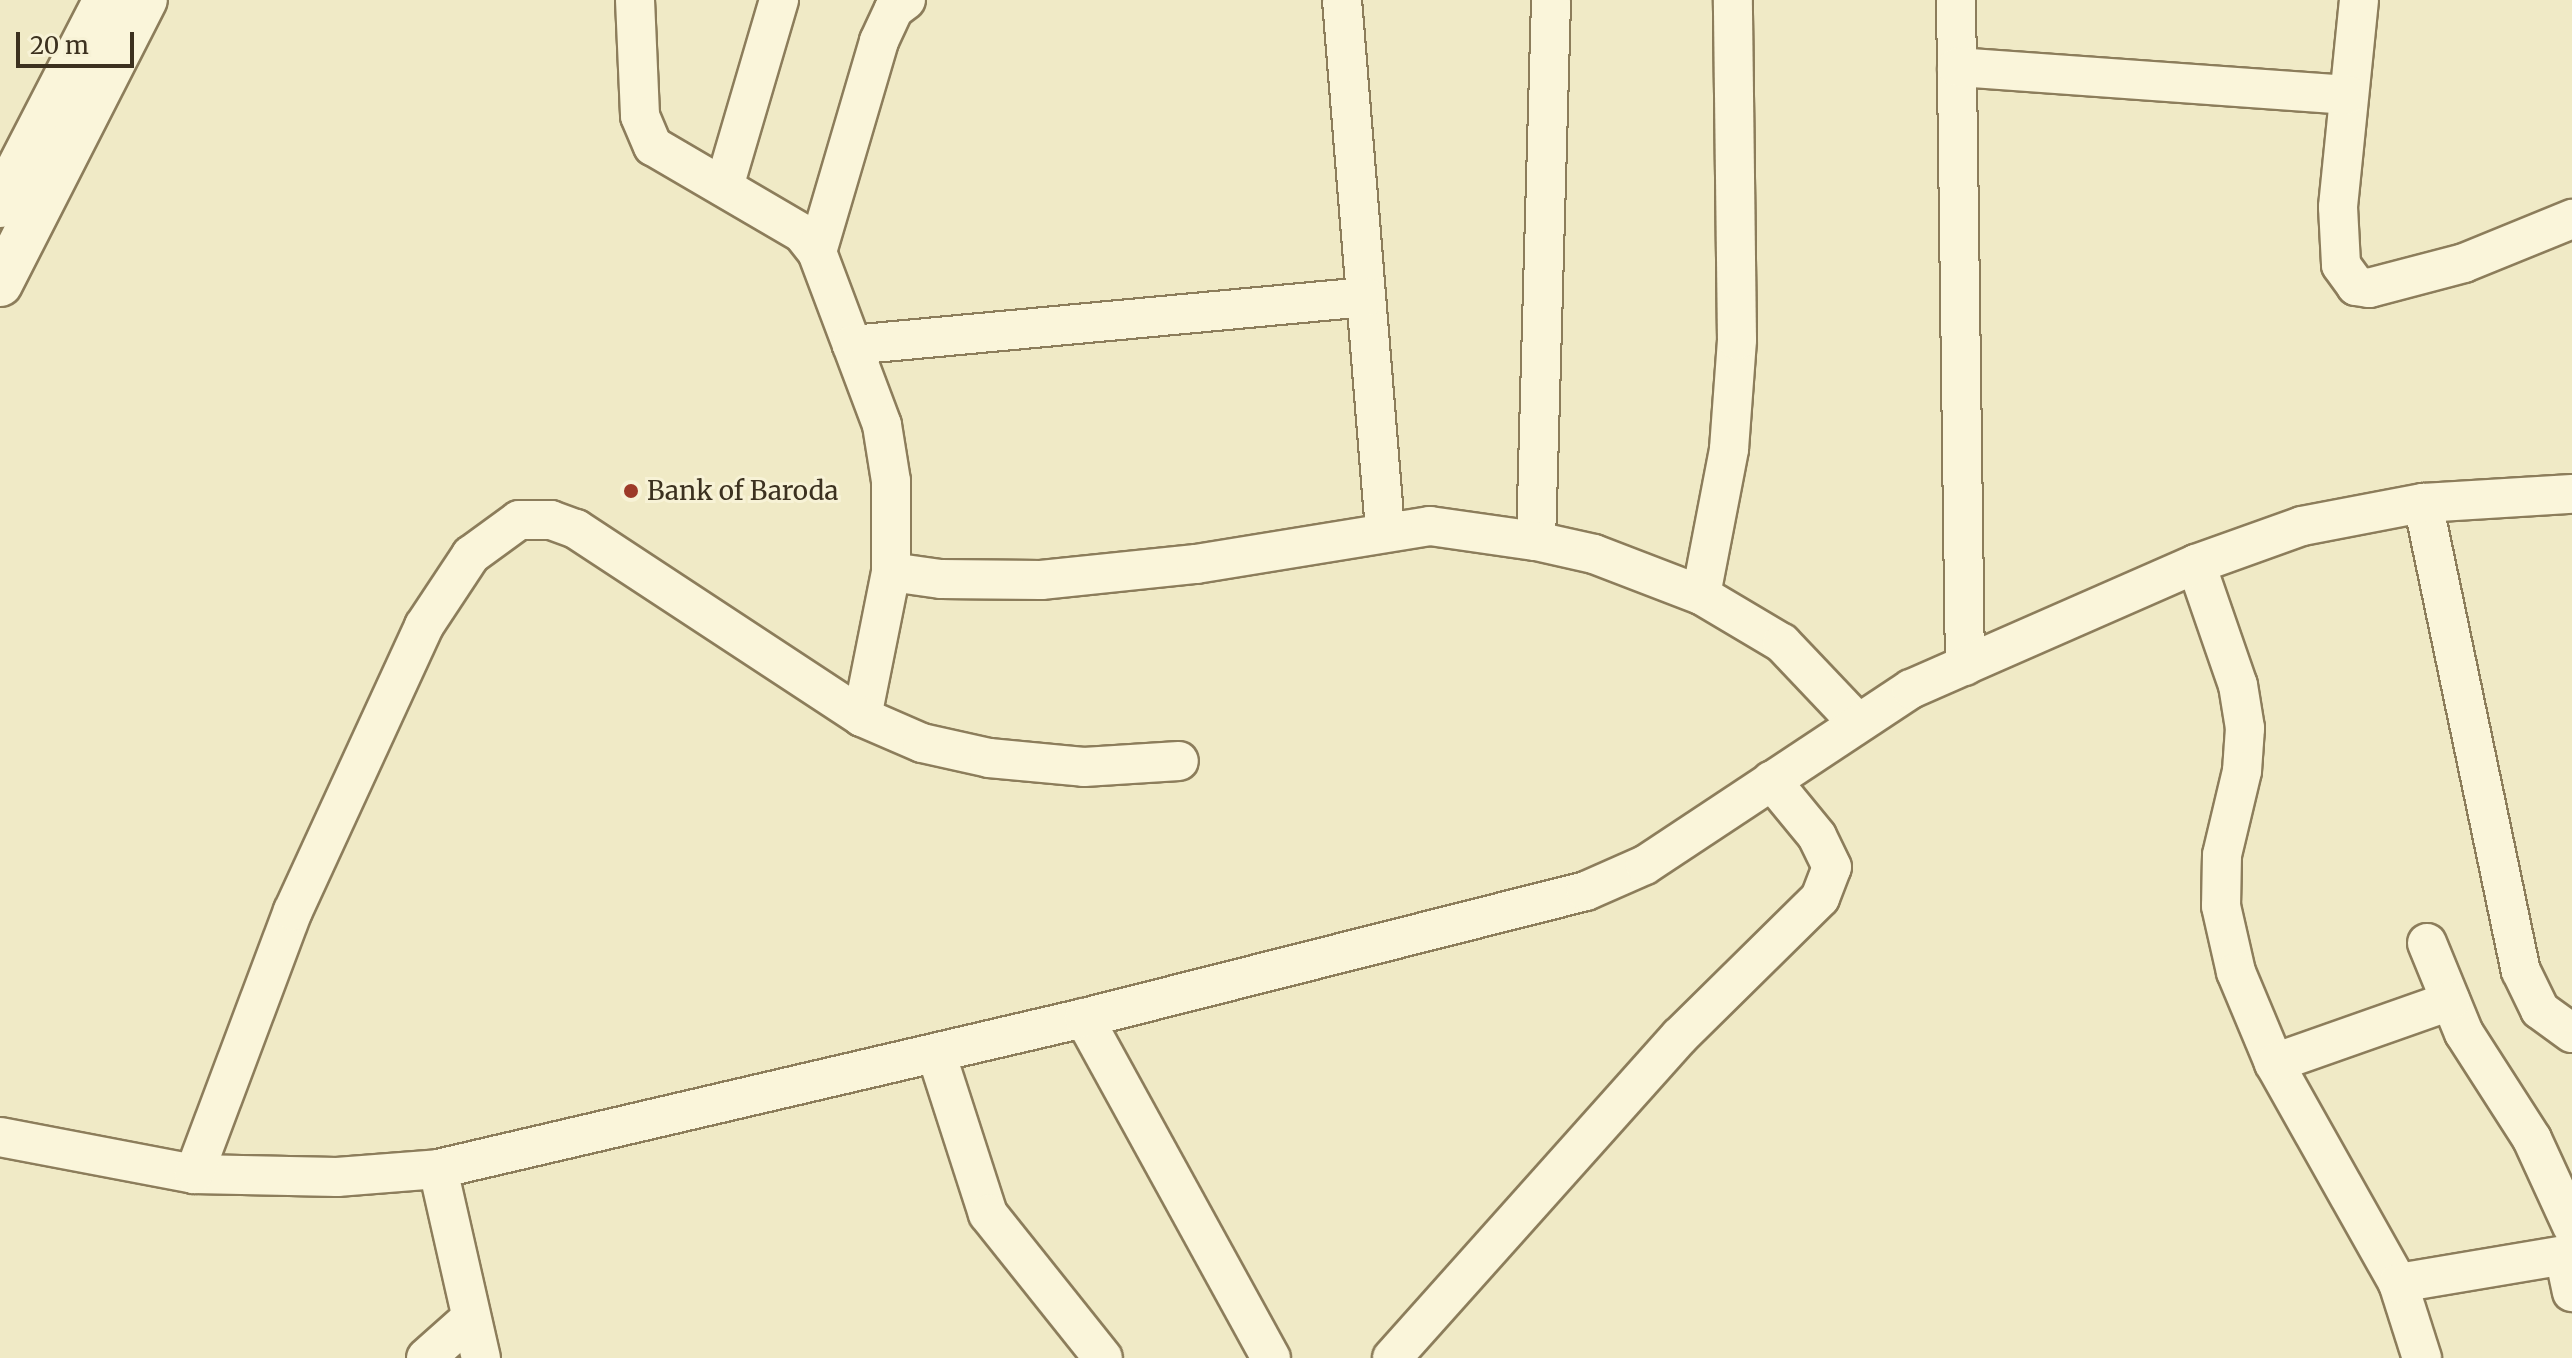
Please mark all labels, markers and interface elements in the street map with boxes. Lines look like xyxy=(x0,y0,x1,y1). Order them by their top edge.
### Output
scale bar xyxy=(20,16,138,66)
text: 20 m xyxy=(30,30,89,61)
place label: Bank of Baroda xyxy=(647,475,839,507)
marker: Bank of Baroda xyxy=(622,482,640,500)

